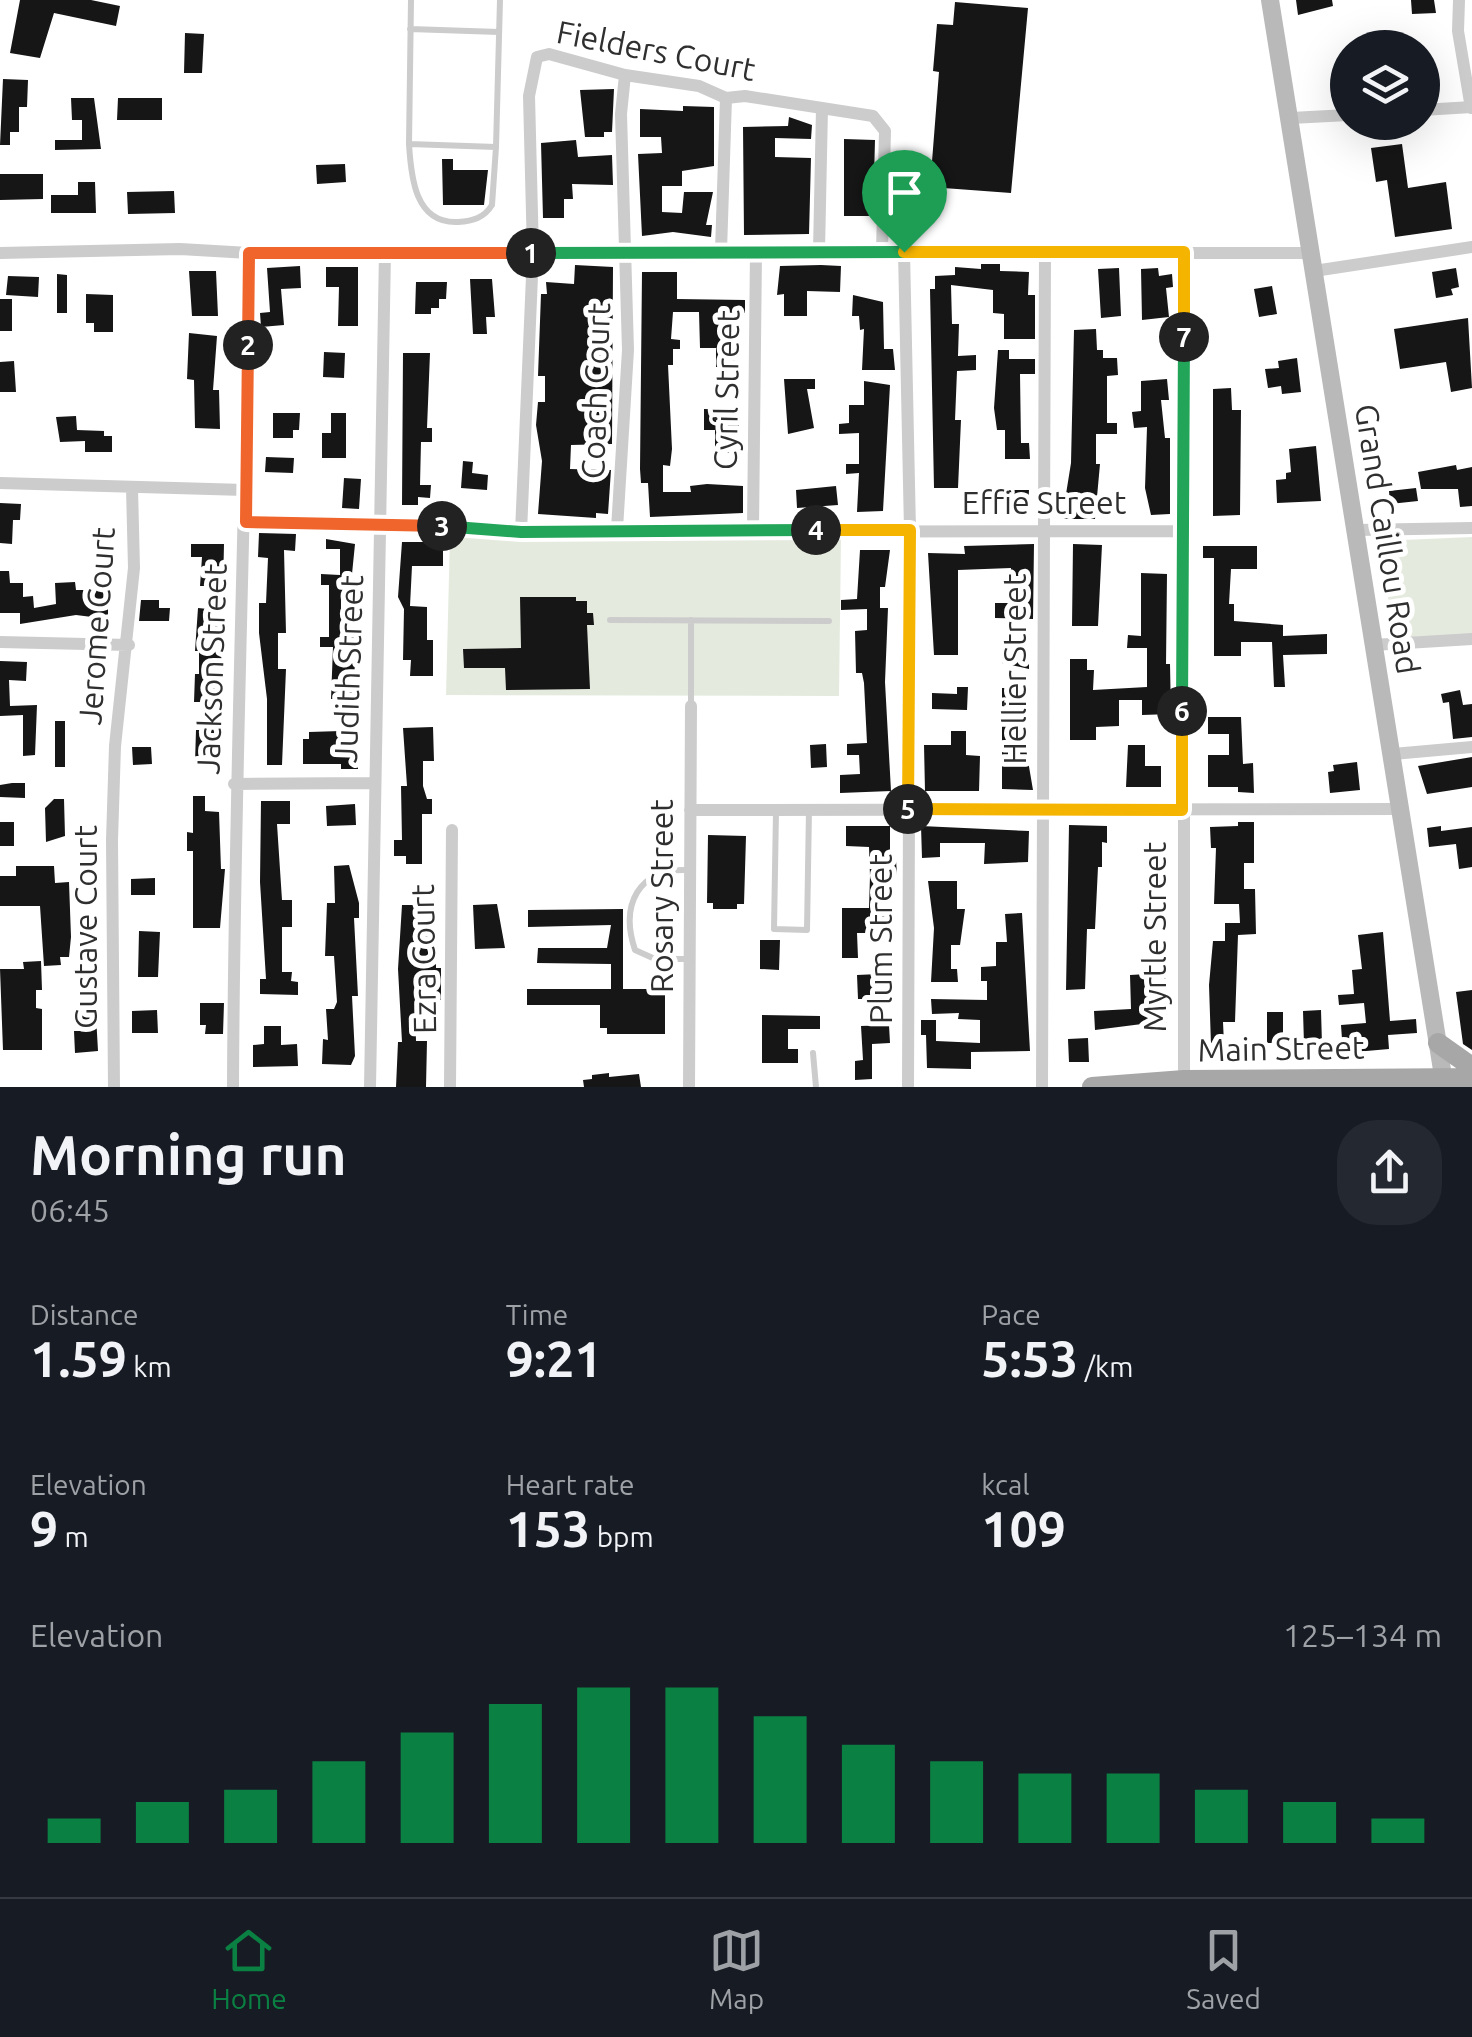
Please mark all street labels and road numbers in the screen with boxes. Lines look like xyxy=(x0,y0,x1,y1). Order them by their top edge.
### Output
street label: Fielders Court xyxy=(554,13,759,87)
street label: Coach Court xyxy=(574,302,616,480)
street label: Cyril Street xyxy=(707,309,745,470)
street label: Grand Caillou Road xyxy=(1349,401,1427,676)
street label: Effie Street xyxy=(962,484,1127,520)
street label: Jerome Court xyxy=(71,525,121,726)
street label: Jackson Street xyxy=(189,563,233,775)
street label: Hellier Street xyxy=(996,573,1032,764)
street label: Judith Street xyxy=(327,574,369,764)
street label: Rosary Street xyxy=(643,799,679,993)
street label: Gustave Court xyxy=(67,825,103,1029)
street label: Myrtle Street xyxy=(1136,841,1172,1032)
street label: Plum Street xyxy=(862,854,898,1024)
street label: Ezra Court xyxy=(404,883,442,1034)
street label: Main Street xyxy=(1197,1029,1365,1067)

